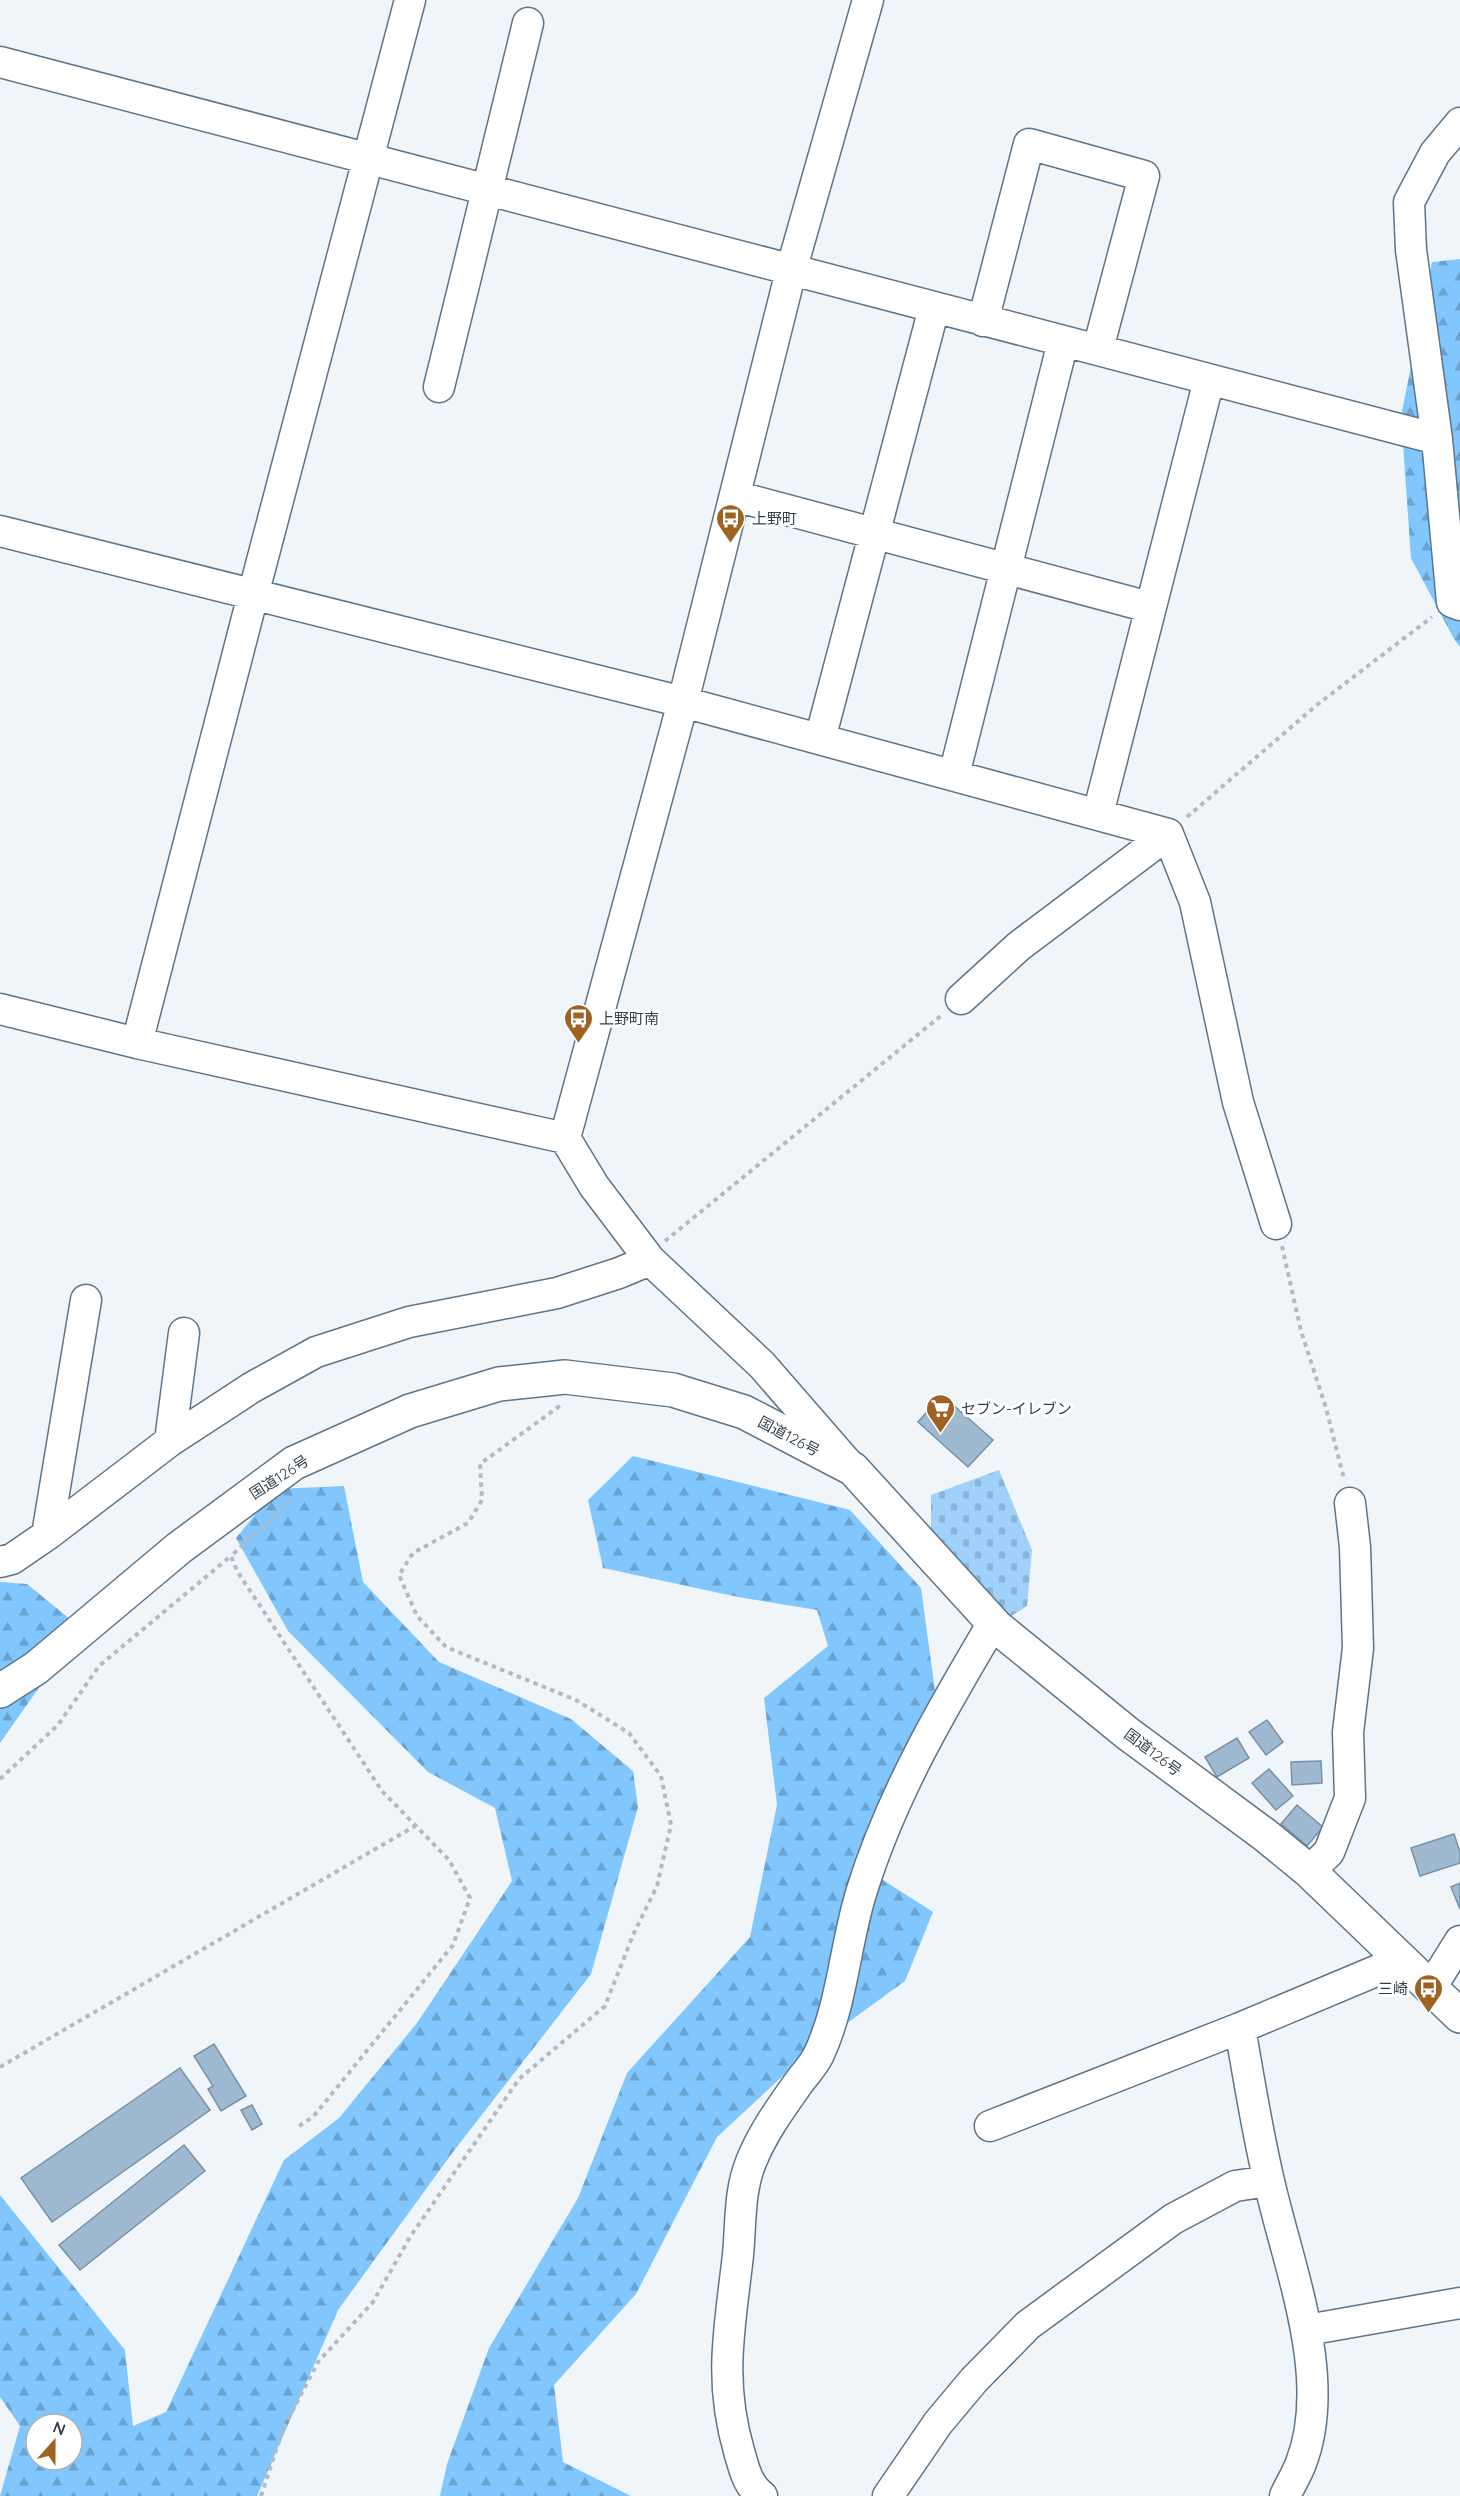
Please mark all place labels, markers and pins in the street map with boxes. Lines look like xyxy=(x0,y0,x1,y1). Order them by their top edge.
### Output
bus stop icon: 上野町 xyxy=(715,502,747,544)
place label: 上野町 xyxy=(752,509,797,528)
bus stop icon: 上野町南 xyxy=(562,1002,594,1044)
place label: 上野町南 xyxy=(599,1009,659,1028)
supermarket icon: セブン-イレブン xyxy=(924,1392,956,1434)
place label: セブン-イレブン xyxy=(961,1399,1072,1418)
bus stop icon: 三崎 xyxy=(1413,1972,1445,2014)
place label: 三崎 xyxy=(1378,1979,1408,1998)

